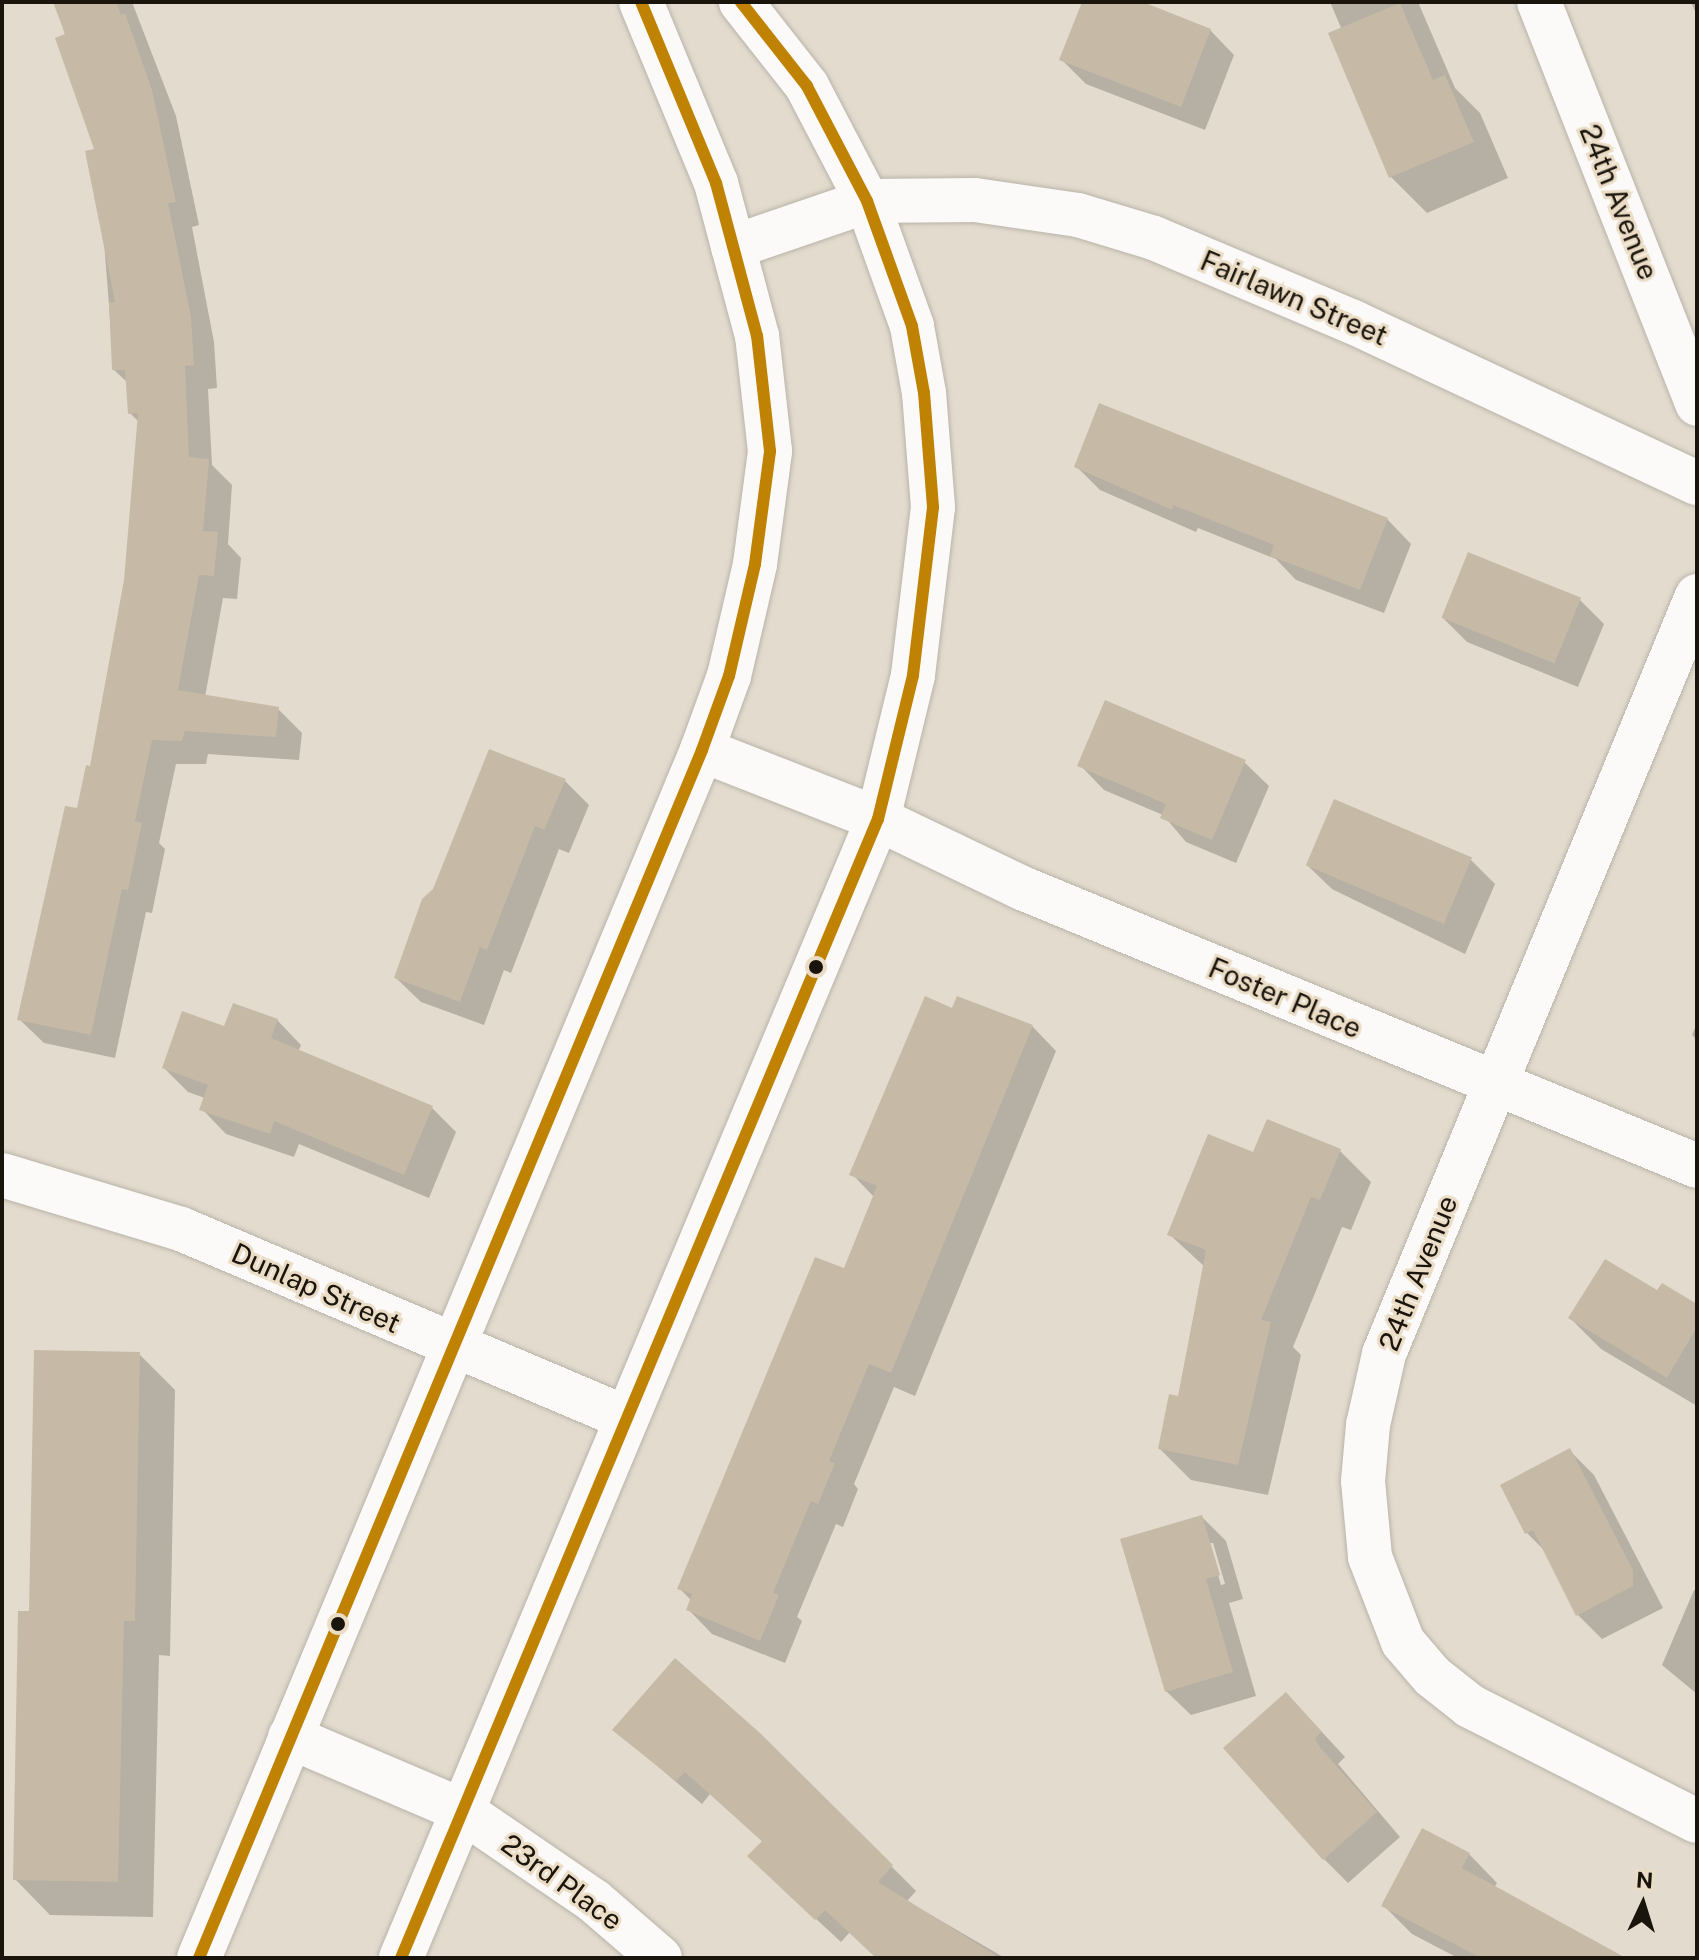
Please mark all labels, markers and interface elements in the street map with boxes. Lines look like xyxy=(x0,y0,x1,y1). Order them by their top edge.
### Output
street label: 24th Avenue xyxy=(1573,120,1665,284)
street label: Fairlawn Street xyxy=(1195,243,1393,353)
street label: Foster Place xyxy=(1204,951,1366,1045)
unlabelled marker xyxy=(808,959,824,975)
street label: 24th Avenue xyxy=(1372,1191,1464,1355)
street label: Dunlap Street xyxy=(226,1236,406,1340)
unlabelled marker xyxy=(330,1616,346,1632)
street label: 23rd Place xyxy=(495,1827,629,1937)
north arrow xyxy=(1603,1864,1683,1944)
text: N xyxy=(1635,1866,1654,1894)

